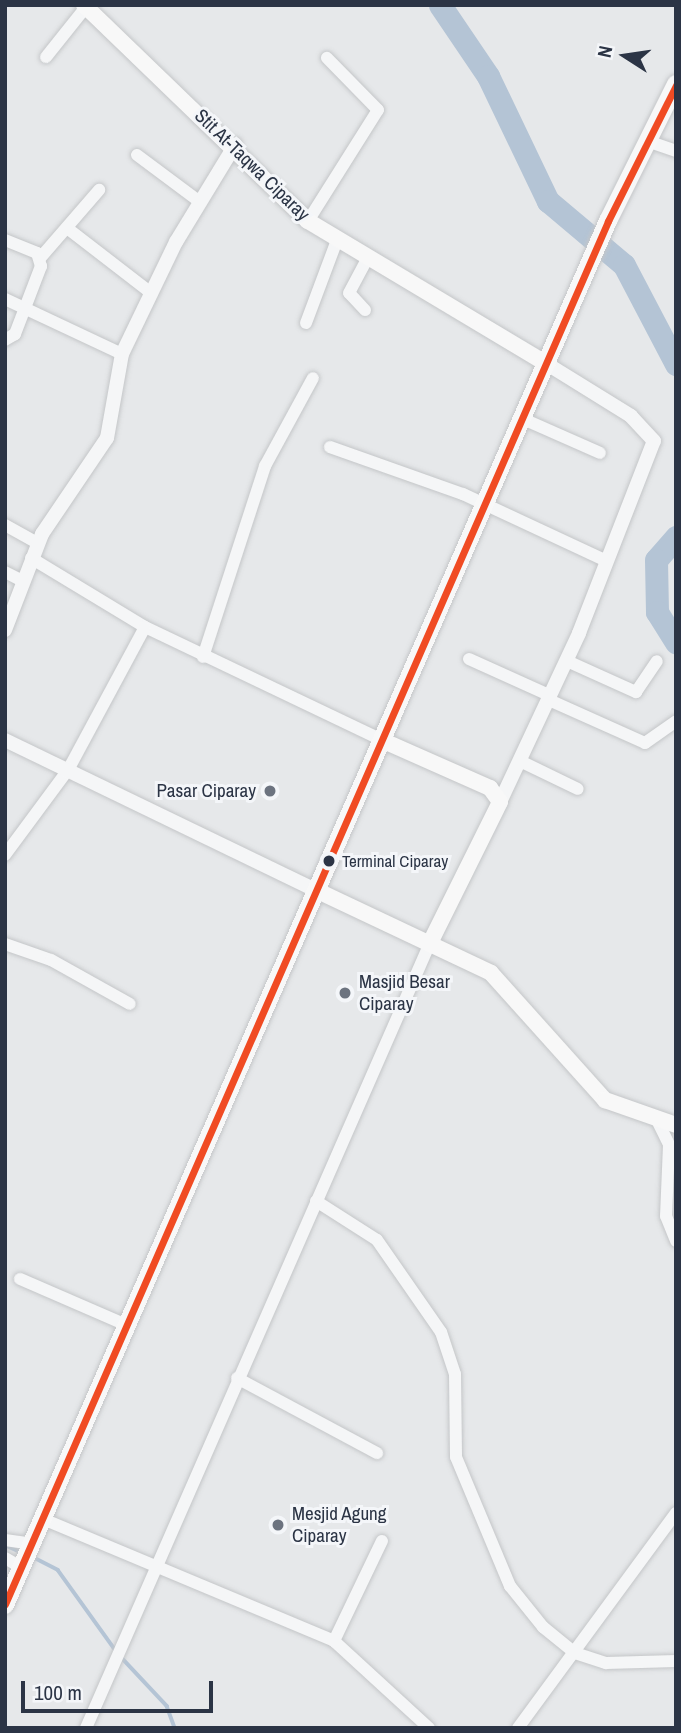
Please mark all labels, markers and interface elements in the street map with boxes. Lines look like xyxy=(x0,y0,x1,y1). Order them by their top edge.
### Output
north arrow xyxy=(590,21,660,91)
text: N xyxy=(591,43,618,60)
street label: Stit At-Taqwa Ciparay xyxy=(189,104,315,226)
place label: Pasar Ciparay xyxy=(156,780,256,802)
marker: Pasar Ciparay xyxy=(262,783,278,799)
place label: Terminal Ciparay xyxy=(342,851,448,871)
marker: Terminal Ciparay xyxy=(322,854,336,868)
place label: Masjid Besar Ciparay xyxy=(359,971,450,1015)
marker: Masjid Besar Ciparay xyxy=(337,985,353,1001)
place label: Mesjid Agung Ciparay xyxy=(292,1503,387,1547)
marker: Mesjid Agung Ciparay xyxy=(270,1517,286,1533)
scale bar xyxy=(24,1666,217,1710)
text: 100 m xyxy=(34,1678,82,1707)

